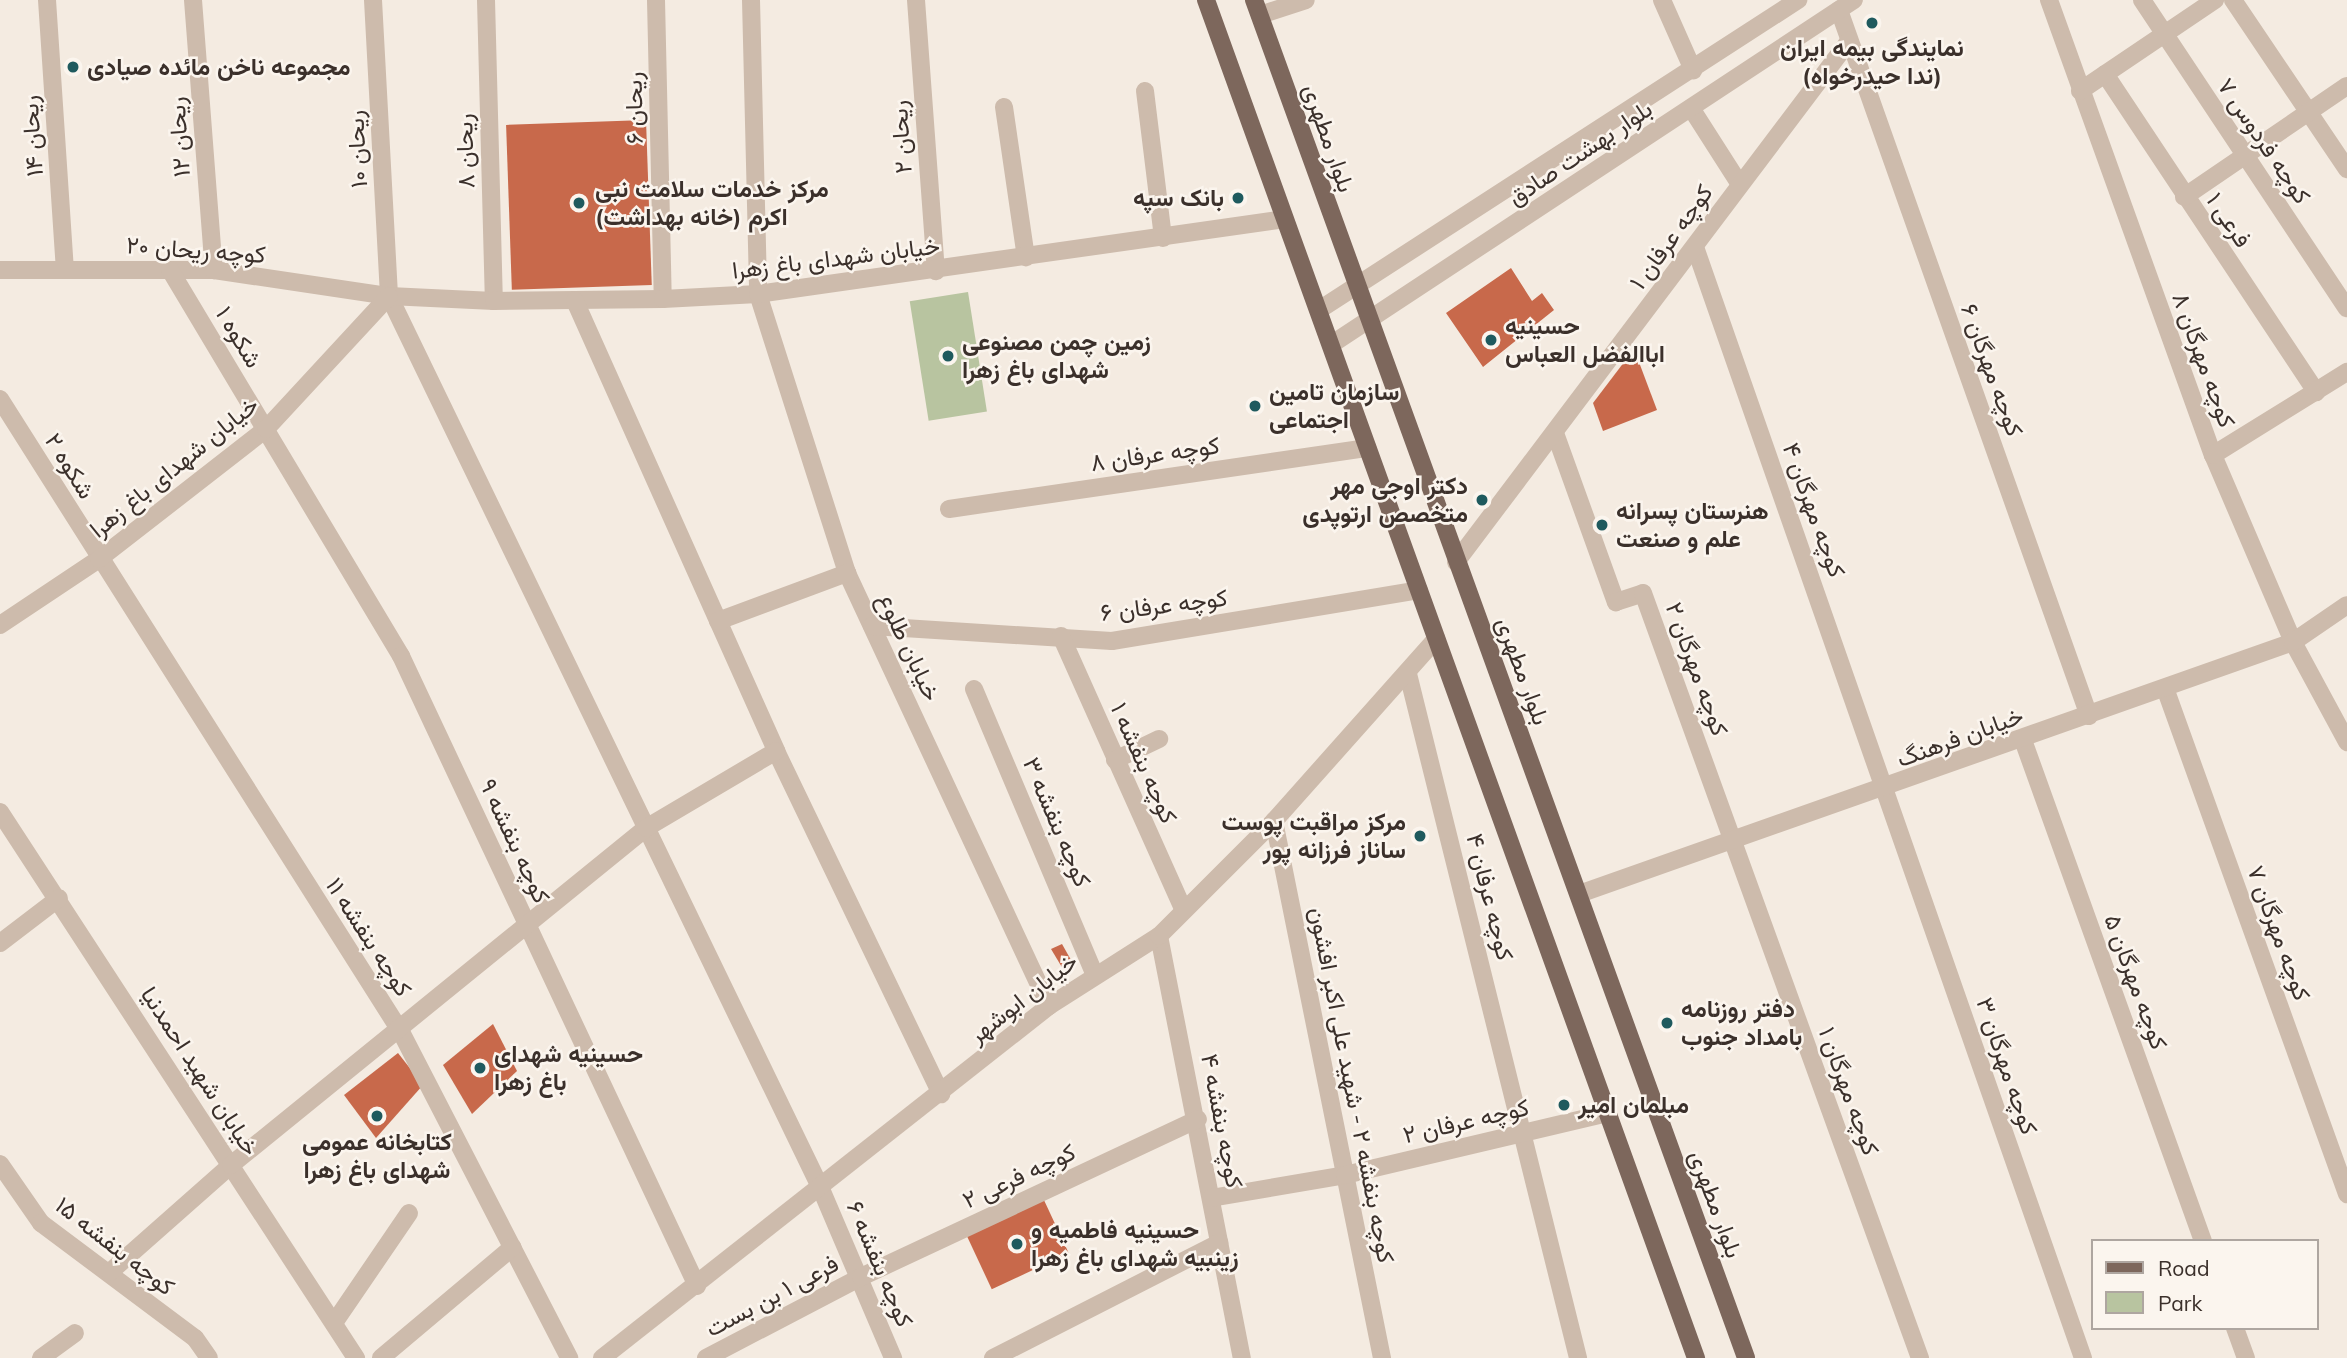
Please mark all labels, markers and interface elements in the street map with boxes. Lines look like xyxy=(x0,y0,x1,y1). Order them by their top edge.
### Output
marker: نمایندگی بیمه ایران (ندا حیدرخواه) xyxy=(1864,15,1880,31)
place label: نمایندگی بیمه ایران (ندا حیدرخواه) xyxy=(1780,34,1964,90)
place label: مجموعه ناخن مائده صیادی xyxy=(87,53,351,81)
marker: مجموعه ناخن مائده صیادی xyxy=(65,59,81,75)
street label: ریحان ۶ xyxy=(619,71,649,145)
street label: کوچه فردوس ۷ xyxy=(2211,73,2317,209)
street label: بلوار مطهری xyxy=(1297,80,1361,196)
street label: ریحان ۱۴ xyxy=(15,94,49,178)
street label: بلوار بهشت صادق xyxy=(1502,94,1658,212)
street label: ریحان ۱۲ xyxy=(162,96,196,178)
street label: ریحان ۲ xyxy=(884,99,918,175)
street label: ریحان ۱۰ xyxy=(341,109,373,189)
street label: ریحان ۸ xyxy=(449,113,481,189)
place label: مرکز خدمات سلامت نبی اکرم (خانه بهداشت) xyxy=(595,175,829,231)
street label: کوچه عرفان ۱ xyxy=(1623,179,1719,295)
place label: بانک سپه xyxy=(1133,184,1224,212)
street label: فرعی ۱ xyxy=(2200,187,2258,253)
marker: بانک سپه xyxy=(1230,190,1246,206)
marker: مرکز خدمات سلامت نبی اکرم (خانه بهداشت) xyxy=(569,193,589,213)
street label: کوچه ریحان ۲۰ xyxy=(125,231,267,269)
street label: خیابان شهدای باغ‌ زهرا xyxy=(731,231,941,285)
street label: کوچه مهرگان ۸ xyxy=(2166,289,2242,431)
street label: کوچه مهرگان ۶ xyxy=(1955,300,2029,440)
street label: شکوه ۱ xyxy=(210,301,268,373)
place label: حسینیه اباالفضل العباس xyxy=(1505,312,1665,368)
place label: زمین چمن مصنوعی شهدای باغ زهرا xyxy=(962,328,1151,384)
marker: حسینیه اباالفضل العباس xyxy=(1483,332,1499,348)
marker: زمین چمن مصنوعی شهدای باغ زهرا xyxy=(940,348,956,364)
place label: سازمان تامین اجتماعی xyxy=(1269,378,1399,434)
street label: خیابان شهدای باغ زهرا xyxy=(84,390,264,544)
marker: سازمان تامین اجتماعی xyxy=(1247,398,1263,414)
street label: شکوه ۲ xyxy=(39,428,101,504)
street label: کوچه عرفان ۸ xyxy=(1089,431,1221,477)
street label: کوچه مهرگان ۴ xyxy=(1776,439,1852,581)
place label: دکتر اوجی مهر متخصص ارتوپدی xyxy=(1302,472,1468,528)
marker: دکتر اوجی مهر متخصص ارتوپدی xyxy=(1474,492,1490,508)
place label: هنرستان پسرانه علم و صنعت xyxy=(1616,497,1769,553)
marker: هنرستان پسرانه علم و صنعت xyxy=(1594,517,1610,533)
street label: کوچه عرفان ۶ xyxy=(1099,583,1229,627)
street label: خیابان طلوع xyxy=(871,588,947,706)
street label: کوچه مهرگان ۲ xyxy=(1660,598,1734,740)
street label: بلوار مطهری xyxy=(1490,613,1556,729)
street label: کوچه بنفشه ۱ xyxy=(1105,698,1183,828)
street label: خیابان فرهنگ xyxy=(1893,701,2027,773)
street label: کوچه بنفشه ۳ xyxy=(1017,753,1097,891)
street label: کوچه بنفشه ۹ xyxy=(474,774,556,908)
place label: مرکز مراقبت پوست ساناز فرزانه پور xyxy=(1221,808,1406,864)
marker: مرکز مراقبت پوست ساناز فرزانه پور xyxy=(1412,828,1428,844)
street label: کوچه عرفان ۴ xyxy=(1460,831,1520,963)
street label: کوچه مهرگان ۷ xyxy=(2241,862,2317,1004)
street label: کوچه بنفشه ۱۱ xyxy=(320,872,418,1002)
street label: کوچه بنفشه ۲ - شهید علی اکبر افشون xyxy=(1303,905,1401,1265)
street label: کوچه مهرگان ۵ xyxy=(2098,911,2174,1053)
street label: خیابان ابوشهر xyxy=(963,947,1083,1049)
street label: خیابان شهید احمدنیا xyxy=(135,981,265,1161)
street label: کوچه مهرگان ۳ xyxy=(1970,994,2044,1138)
place label: دفتر روزنامه بامداد جنوب xyxy=(1681,995,1802,1051)
marker: دفتر روزنامه بامداد جنوب xyxy=(1659,1015,1675,1031)
street label: کوچه مهرگان ۱ xyxy=(1813,1023,1885,1159)
place label: حسینیه شهدای باغ زهرا xyxy=(494,1040,643,1096)
street label: کوچه بنفشه ۴ xyxy=(1195,1052,1249,1190)
marker: حسینیه شهدای باغ زهرا xyxy=(472,1060,488,1076)
place label: مبلمان امیر xyxy=(1578,1091,1689,1119)
street label: کوچه عرفان ۲ xyxy=(1400,1093,1532,1149)
marker: مبلمان امیر xyxy=(1556,1097,1572,1113)
marker: کتابخانه عمومی شهدای باغ زهرا xyxy=(369,1108,385,1124)
place label: کتابخانه عمومی شهدای باغ زهرا xyxy=(302,1128,452,1184)
street label: کوچه فرعی ۲ xyxy=(958,1137,1080,1215)
street label: بلوار مطهری xyxy=(1683,1146,1749,1262)
street label: کوچه بنفشه ١۵ xyxy=(50,1191,180,1301)
street label: کوچه بنفشه ۶ xyxy=(841,1197,919,1331)
place label: حسینیه فاطمیه و زینبیه شهدای باغ زهرا xyxy=(1031,1216,1239,1272)
marker: حسینیه فاطمیه و زینبیه شهدای باغ زهرا xyxy=(1009,1236,1025,1252)
legend xyxy=(2092,1239,2319,1330)
street label: فرعی ۱ بن بست xyxy=(701,1249,843,1343)
text: Road xyxy=(2158,1255,2209,1281)
text: Park xyxy=(2158,1290,2202,1316)

